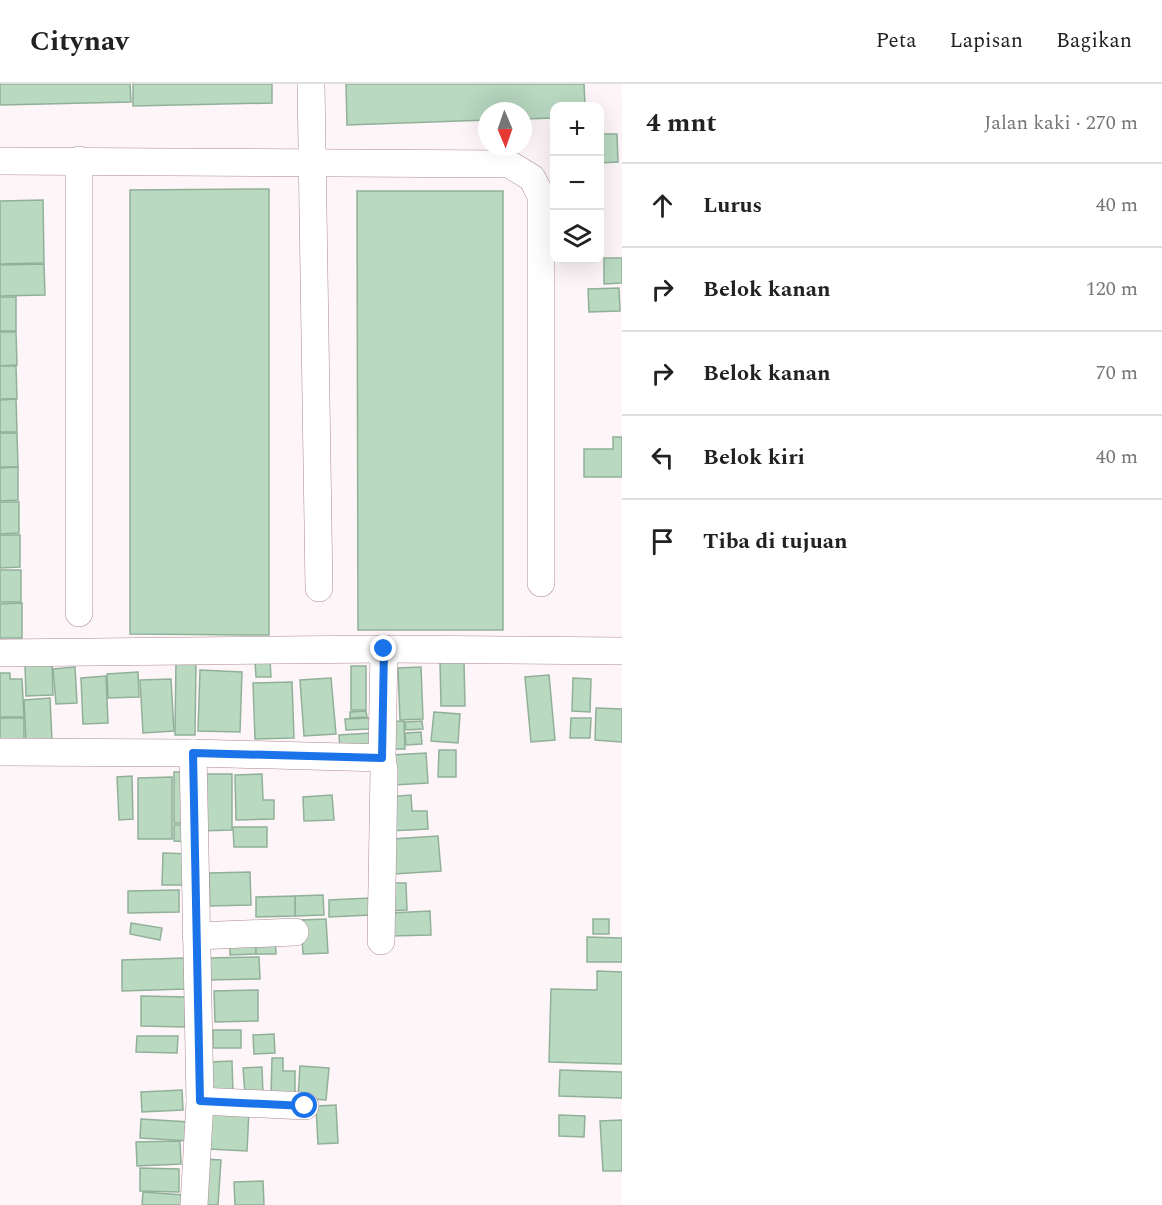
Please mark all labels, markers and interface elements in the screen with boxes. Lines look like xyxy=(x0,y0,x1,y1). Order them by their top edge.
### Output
text: Citynav xyxy=(30,20,129,63)
text: Peta xyxy=(876,25,916,57)
text: Lapisan xyxy=(949,25,1023,57)
text: Bagikan xyxy=(1056,25,1132,57)
north arrow xyxy=(478,102,532,156)
map controls xyxy=(550,102,604,264)
button: + xyxy=(550,102,604,156)
text: 4 mnt xyxy=(646,103,717,143)
text: Jalan kaki · 270 m xyxy=(984,108,1138,138)
button: − xyxy=(550,156,604,210)
icon: ahead xyxy=(646,189,679,222)
text: Lurus xyxy=(703,189,762,222)
text: 40 m xyxy=(1096,190,1138,220)
button: layers xyxy=(550,210,604,264)
icon: right xyxy=(646,273,679,306)
text: Belok kanan xyxy=(703,273,831,306)
text: 120 m xyxy=(1086,274,1138,304)
icon: right xyxy=(646,357,679,390)
text: Belok kanan xyxy=(703,357,831,390)
text: 70 m xyxy=(1096,358,1138,388)
icon: left xyxy=(646,441,679,474)
text: Belok kiri xyxy=(703,441,805,474)
text: 40 m xyxy=(1096,442,1138,472)
icon: arrive xyxy=(646,525,679,558)
text: Tiba di tujuan xyxy=(703,525,848,558)
route end xyxy=(370,635,396,661)
route start xyxy=(291,1092,317,1118)

